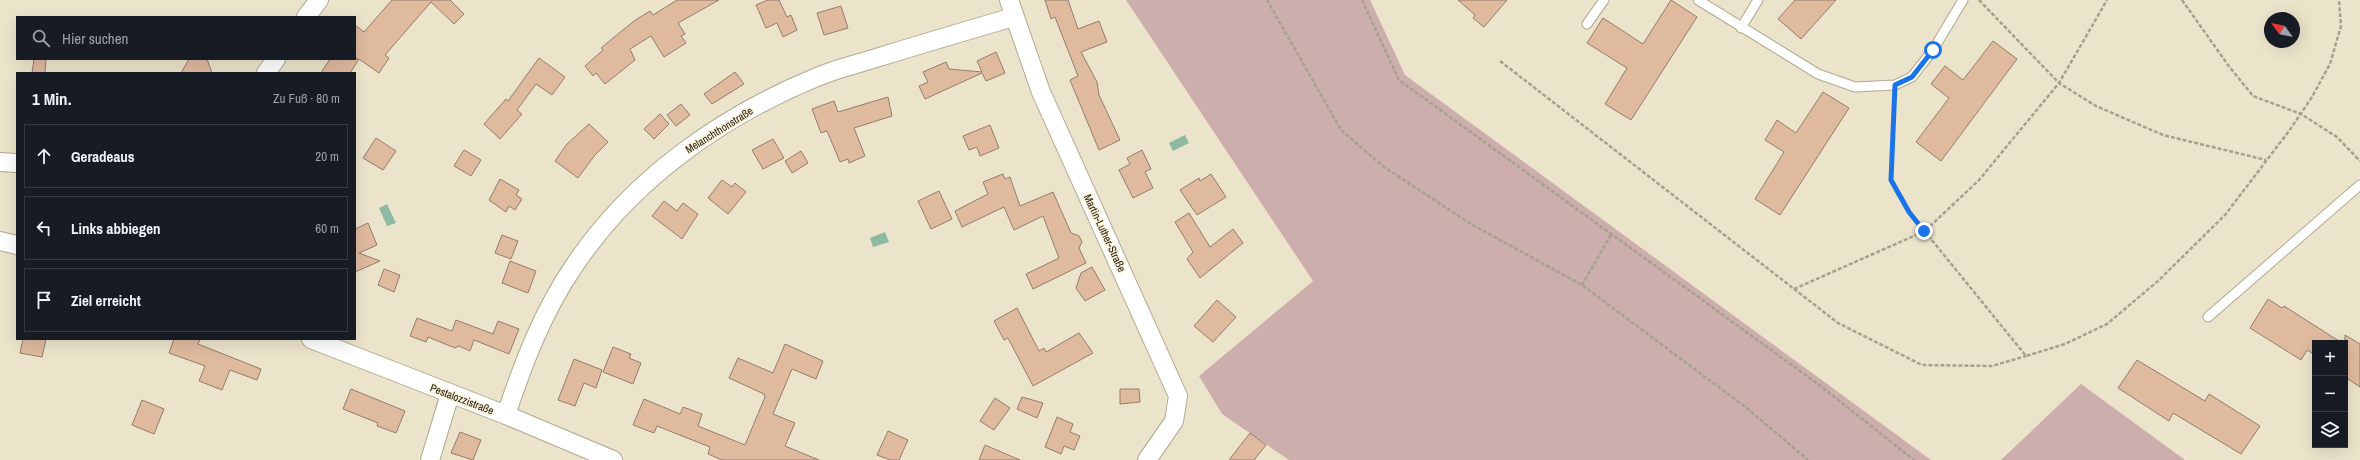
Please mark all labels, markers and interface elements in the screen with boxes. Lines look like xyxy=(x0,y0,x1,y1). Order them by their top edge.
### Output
north arrow xyxy=(2264,12,2300,48)
search box xyxy=(16,16,356,60)
icon: search xyxy=(30,27,52,49)
text: Hier suchen xyxy=(62,28,128,49)
route start xyxy=(1924,41,1942,59)
text: 1 Min. xyxy=(32,87,72,110)
text: Zu Fuß · 80 m xyxy=(273,90,340,107)
street label: Melanchthonstraße xyxy=(683,104,755,156)
icon: ahead xyxy=(33,145,55,167)
text: Geradeaus xyxy=(71,146,135,167)
text: 20 m xyxy=(315,148,339,165)
street label: Martin-Luther-Straße xyxy=(1081,192,1129,274)
icon: left xyxy=(33,217,55,239)
text: Links abbiegen xyxy=(71,218,161,239)
text: 60 m xyxy=(315,220,339,237)
route end xyxy=(1915,222,1933,240)
icon: arrive xyxy=(33,289,55,311)
text: Ziel erreicht xyxy=(71,290,141,311)
map controls xyxy=(2312,340,2348,448)
button: + xyxy=(2312,340,2348,376)
button: − xyxy=(2312,376,2348,412)
street label: Pestalozzistraße xyxy=(428,380,496,418)
button: layers xyxy=(2312,412,2348,448)

